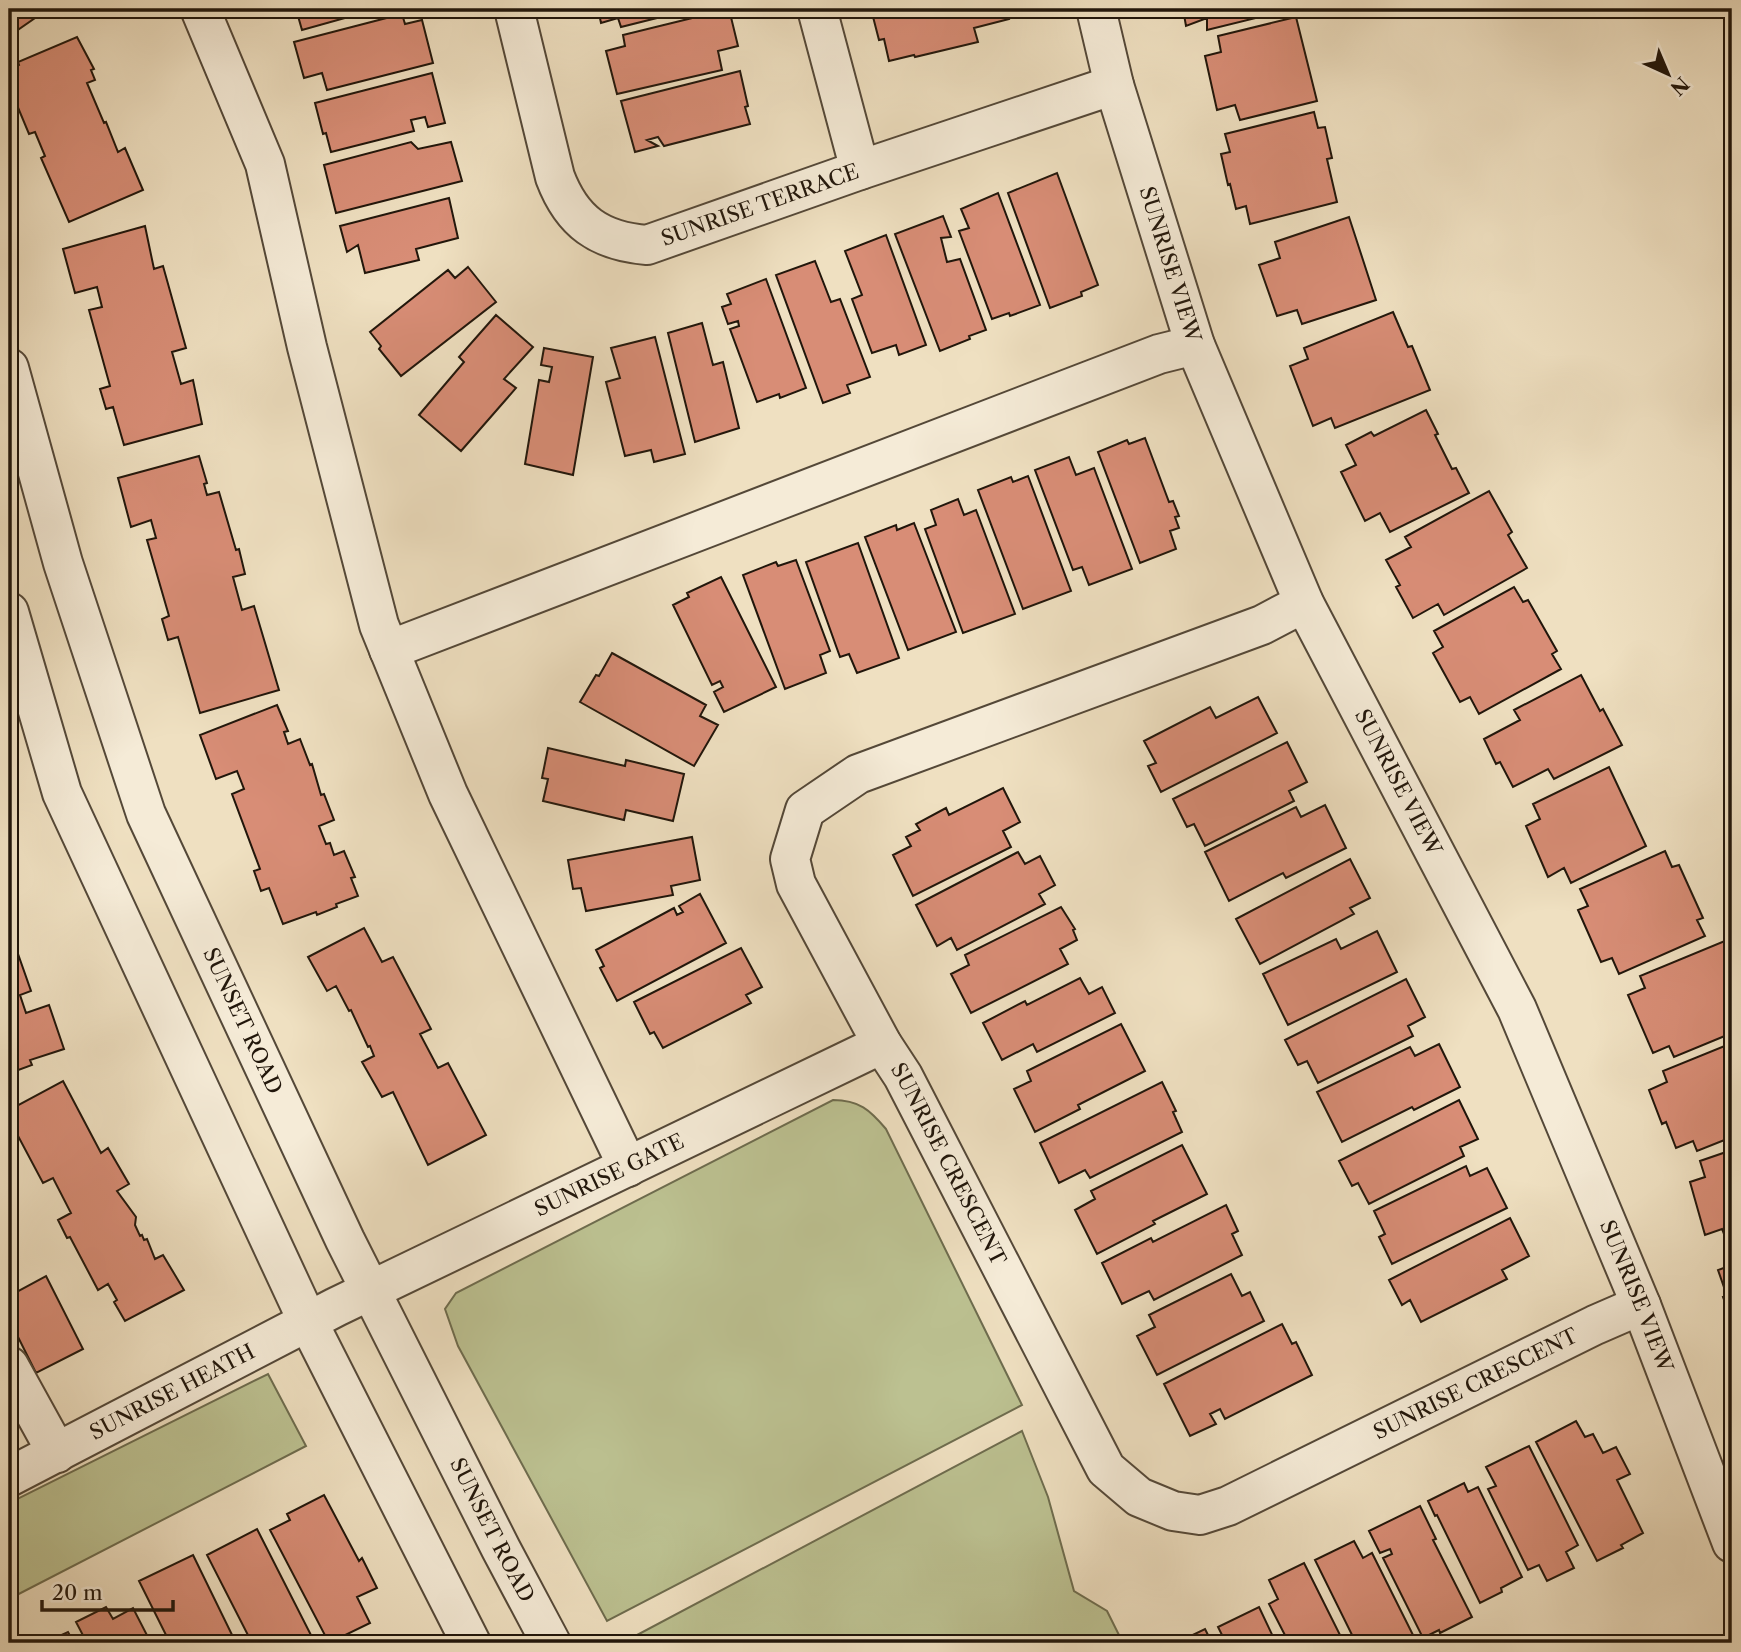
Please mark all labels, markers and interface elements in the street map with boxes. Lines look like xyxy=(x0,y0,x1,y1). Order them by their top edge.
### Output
north arrow xyxy=(1632,38,1702,108)
text: N xyxy=(1666,72,1693,100)
street label: SUNRISE TERRACE xyxy=(658,158,862,251)
street label: SUNRISE VIEW xyxy=(1134,183,1207,346)
street label: SUNRISE VIEW xyxy=(1350,705,1448,860)
street label: SUNSET ROAD xyxy=(198,944,288,1098)
street label: SUNRISE CRESCENT xyxy=(886,1058,1012,1269)
street label: SUNRISE GATE xyxy=(530,1128,688,1221)
street label: SUNRISE VIEW xyxy=(1595,1216,1679,1377)
street label: SUNRISE CRESCENT xyxy=(1369,1323,1582,1444)
street label: SUNRISE HEATH xyxy=(85,1339,259,1445)
street label: SUNSET ROAD xyxy=(445,1454,540,1606)
scale bar xyxy=(42,1568,173,1612)
text: 20 m xyxy=(52,1580,103,1605)

